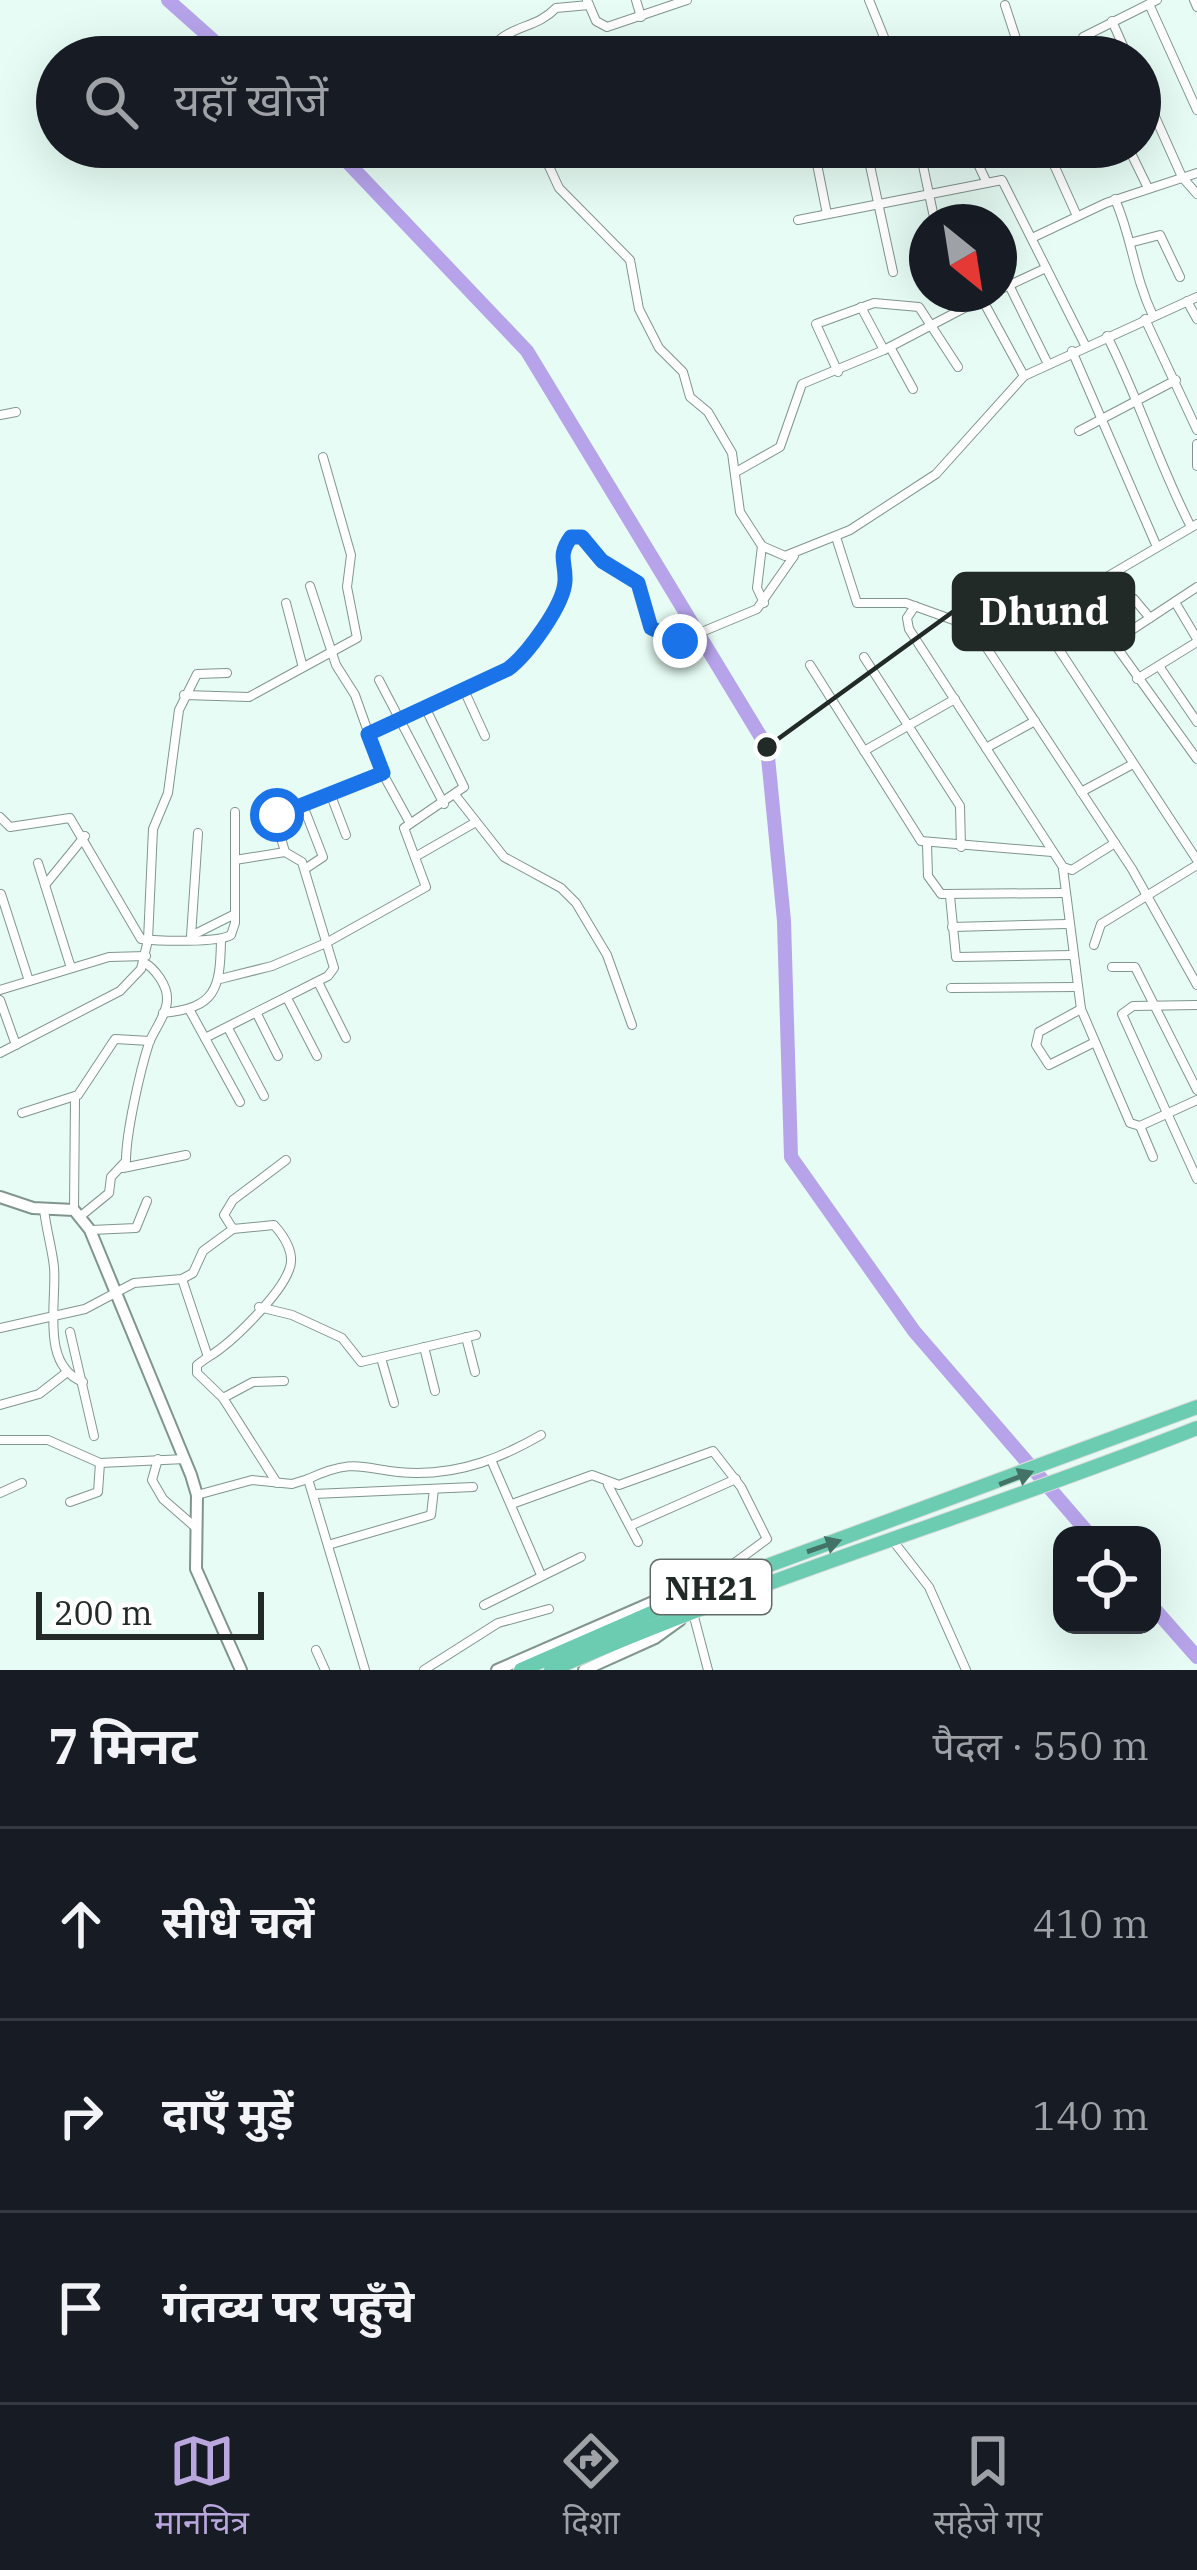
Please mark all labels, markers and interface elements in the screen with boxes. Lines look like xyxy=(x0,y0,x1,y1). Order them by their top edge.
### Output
search box xyxy=(36,36,1161,168)
icon: search xyxy=(78,69,144,135)
text: यहाँ खोजें xyxy=(174,70,328,128)
north arrow xyxy=(909,204,1017,312)
callout: Dhund xyxy=(954,574,1133,649)
text: Dhund xyxy=(979,585,1109,636)
route end xyxy=(653,614,707,668)
route start xyxy=(250,788,304,842)
one-way arrow xyxy=(998,1468,1034,1487)
map controls xyxy=(1053,1526,1161,1634)
button: locate xyxy=(1053,1526,1161,1634)
one-way arrow xyxy=(806,1536,842,1554)
road number: NH21 xyxy=(651,1560,771,1614)
scale bar xyxy=(36,1586,264,1639)
text: 200 m xyxy=(54,1591,153,1634)
text: 7 मिनट xyxy=(48,1712,197,1778)
text: पैदल · 550 m xyxy=(933,1720,1149,1771)
icon: ahead xyxy=(48,1891,114,1957)
text: सीधे चलें xyxy=(162,1892,314,1950)
text: 410 m xyxy=(1033,1898,1149,1949)
icon: right xyxy=(48,2083,114,2149)
text: दाएँ मुड़ें xyxy=(162,2084,293,2142)
text: 140 m xyxy=(1033,2090,1149,2141)
icon: arrive xyxy=(48,2275,114,2341)
text: गंतव्य पर पहुँचे xyxy=(162,2276,414,2334)
tab: मानचित्र xyxy=(155,2428,249,2547)
tab: दिशा xyxy=(558,2428,624,2547)
tab: सहेजे गए xyxy=(934,2428,1042,2547)

